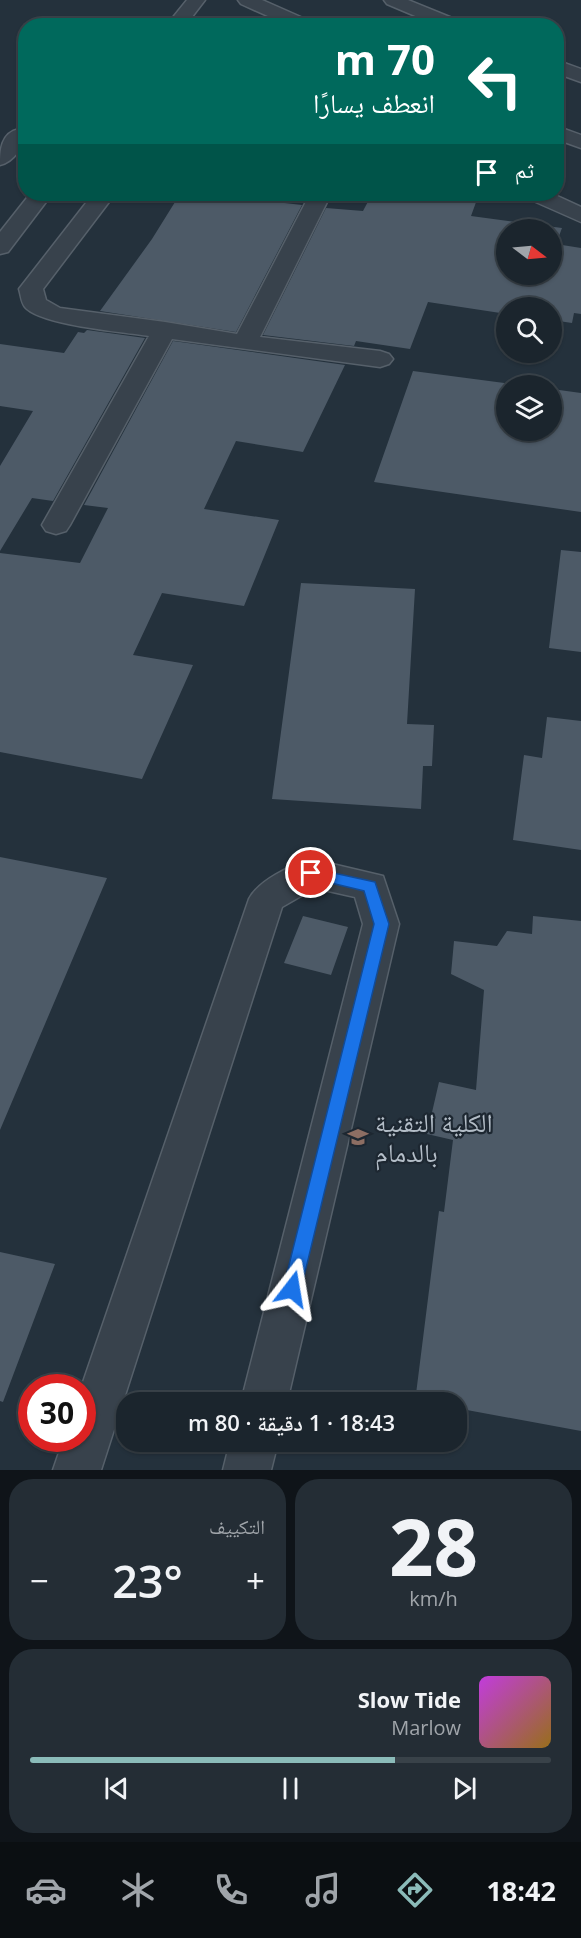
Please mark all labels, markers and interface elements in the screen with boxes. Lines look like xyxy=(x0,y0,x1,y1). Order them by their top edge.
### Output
text: 70 m xyxy=(335,30,435,87)
icon: left xyxy=(456,42,534,120)
text: انعطف يسارًا xyxy=(313,84,435,121)
text: ثم xyxy=(515,154,534,184)
icon: arrive xyxy=(470,156,503,189)
north arrow xyxy=(496,219,562,285)
map controls xyxy=(496,219,562,441)
button: search xyxy=(496,297,562,363)
button: layers xyxy=(496,375,562,441)
pin xyxy=(285,847,336,898)
icon: arrive xyxy=(294,856,327,889)
place label: الكلية التقنية بالدمام xyxy=(375,1104,493,1171)
school or university icon: الكلية التقنية بالدمام xyxy=(346,1125,370,1149)
position arrow xyxy=(260,1257,324,1321)
speed limit sign: 30 xyxy=(18,1374,96,1452)
text: 18:43 · 1 دقيقة · 80 m xyxy=(188,1407,395,1437)
text: 28 xyxy=(389,1493,478,1599)
text: التكييف xyxy=(209,1513,265,1540)
text: 23° xyxy=(112,1550,183,1611)
text: − xyxy=(30,1558,49,1603)
text: + xyxy=(246,1558,265,1603)
text: km/h xyxy=(409,1585,458,1612)
text: Slow Tide xyxy=(358,1684,461,1714)
text: Marlow xyxy=(391,1714,461,1741)
icon: previous xyxy=(100,1772,133,1805)
icon: pause xyxy=(274,1772,307,1805)
icon: next xyxy=(448,1772,481,1805)
icon: car xyxy=(25,1869,67,1911)
icon: climate xyxy=(117,1869,159,1911)
icon: phone xyxy=(210,1869,252,1911)
icon: music xyxy=(302,1869,344,1911)
icon: directions xyxy=(394,1869,436,1911)
text: 18:42 xyxy=(486,1872,556,1909)

